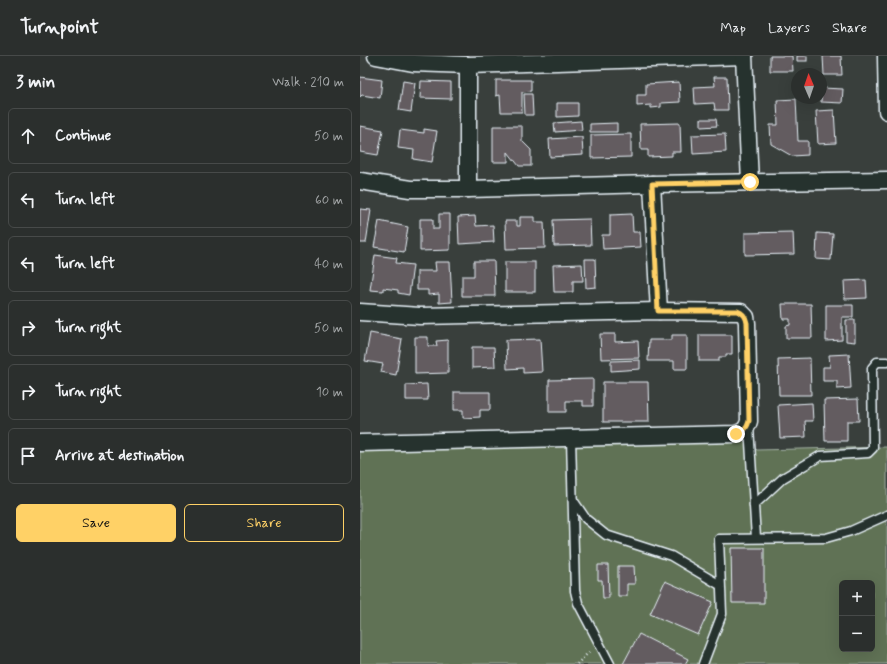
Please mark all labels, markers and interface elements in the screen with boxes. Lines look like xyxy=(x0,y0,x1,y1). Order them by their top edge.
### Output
text: Turnpoint xyxy=(20,15,99,40)
text: Map xyxy=(720,19,746,37)
text: Layers xyxy=(768,19,810,37)
text: Share xyxy=(832,19,867,37)
north arrow xyxy=(791,68,827,104)
text: 3 min xyxy=(16,71,55,93)
text: Walk · 210 m xyxy=(272,74,344,91)
icon: ahead xyxy=(17,125,39,147)
text: Continue xyxy=(55,126,111,146)
text: 50 m xyxy=(314,128,343,145)
route start xyxy=(741,173,759,191)
icon: left xyxy=(17,189,39,211)
text: Turn left xyxy=(55,190,115,210)
text: 60 m xyxy=(315,192,343,209)
icon: left xyxy=(17,253,39,275)
text: Turn left xyxy=(55,254,115,274)
text: 40 m xyxy=(314,256,343,273)
icon: right xyxy=(17,317,39,339)
text: Turn right xyxy=(55,318,122,338)
text: 50 m xyxy=(314,320,343,337)
icon: right xyxy=(17,381,39,403)
text: Turn right xyxy=(55,382,122,402)
text: 10 m xyxy=(316,384,343,401)
route end xyxy=(727,425,745,443)
icon: arrive xyxy=(17,445,39,467)
text: Arrive at destination xyxy=(55,446,184,466)
button: Save xyxy=(16,504,176,542)
button: Share xyxy=(184,504,344,542)
map controls xyxy=(839,580,875,652)
button: + xyxy=(839,580,875,616)
button: − xyxy=(839,616,875,652)

